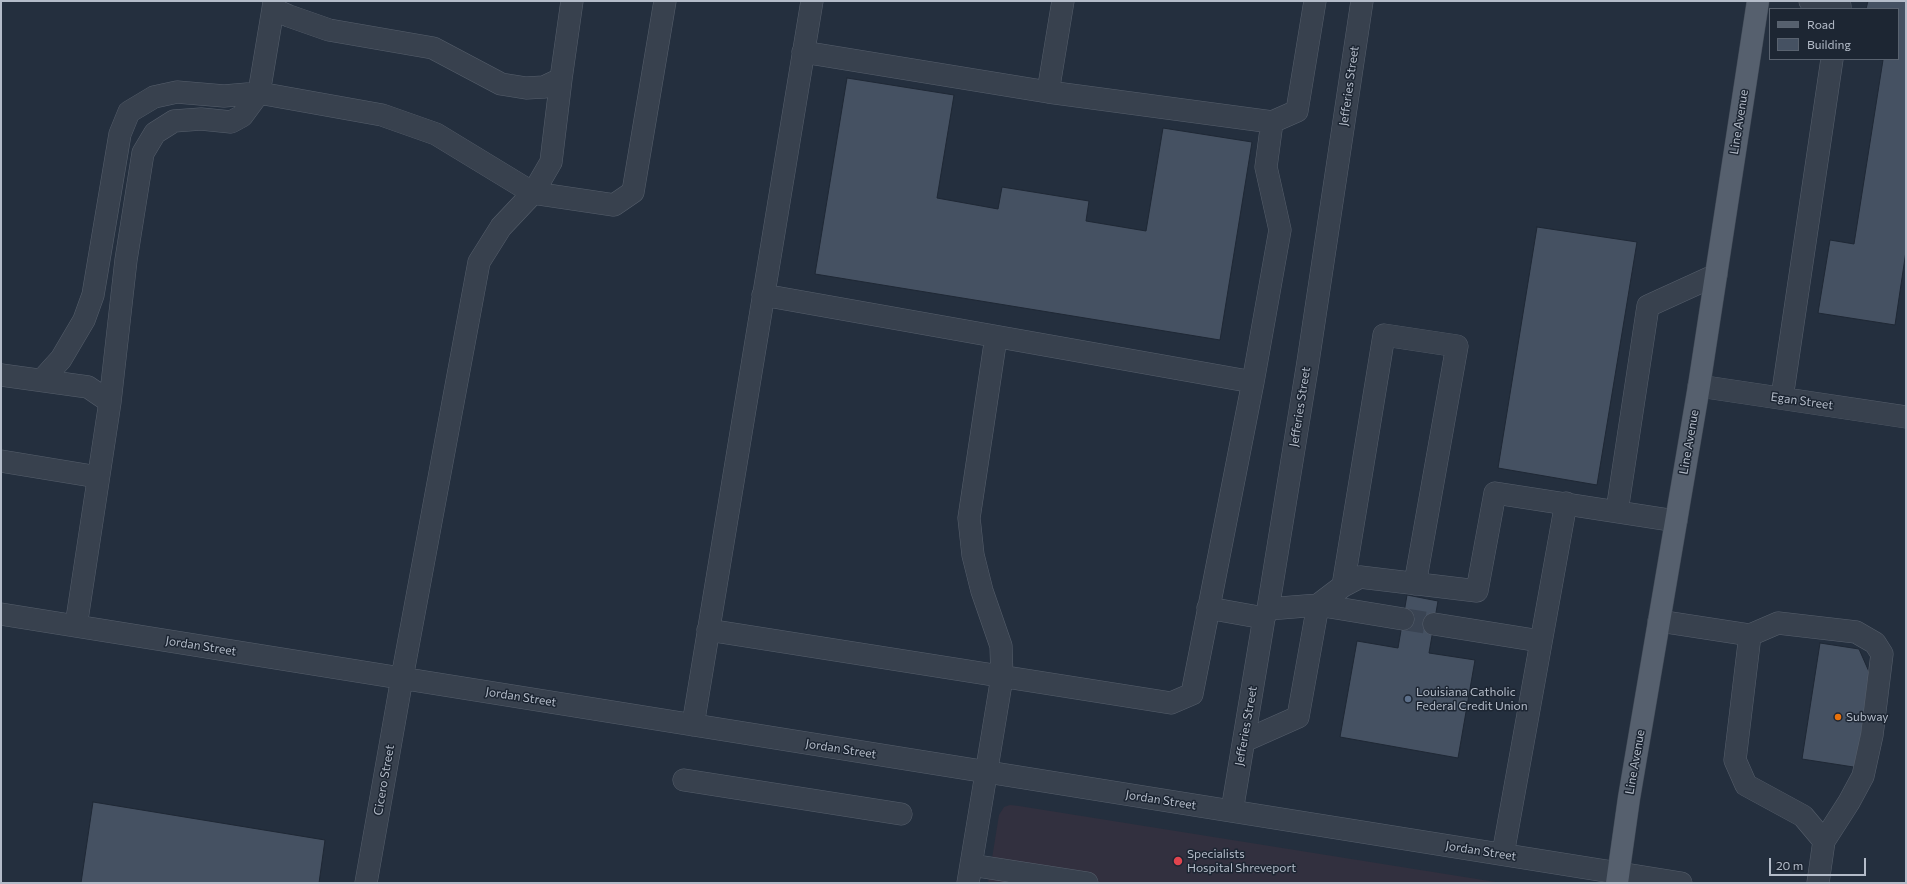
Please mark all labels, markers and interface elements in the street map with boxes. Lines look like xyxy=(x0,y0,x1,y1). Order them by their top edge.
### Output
legend xyxy=(1769,8,1899,60)
text: Road xyxy=(1807,17,1835,31)
text: Building xyxy=(1807,37,1851,51)
street label: Jefferies Street xyxy=(1336,45,1362,127)
street label: Line Avenue xyxy=(1727,89,1751,155)
street label: Jefferies Street xyxy=(1287,366,1313,448)
street label: Egan Street xyxy=(1770,389,1834,413)
street label: Line Avenue xyxy=(1676,409,1702,475)
street label: Jordan Street xyxy=(165,633,237,659)
street label: Jordan Street xyxy=(485,684,557,710)
street label: Jefferies Street xyxy=(1232,685,1260,767)
place label: Louisiana Catholic Federal Credit Union xyxy=(1416,685,1528,713)
marker: Louisiana Catholic Federal Credit Union xyxy=(1403,694,1413,704)
place label: Subway xyxy=(1846,710,1889,724)
marker: Subway xyxy=(1833,712,1843,722)
street label: Line Avenue xyxy=(1622,729,1648,795)
street label: Jordan Street xyxy=(805,736,877,762)
street label: Cicero Street xyxy=(371,744,397,816)
street label: Jordan Street xyxy=(1125,787,1197,813)
street label: Jordan Street xyxy=(1445,838,1517,864)
place label: Specialists Hospital Shreveport xyxy=(1187,847,1296,875)
scale bar xyxy=(1771,850,1868,876)
marker: Specialists Hospital Shreveport xyxy=(1172,855,1184,867)
text: 20 m xyxy=(1776,858,1803,872)

